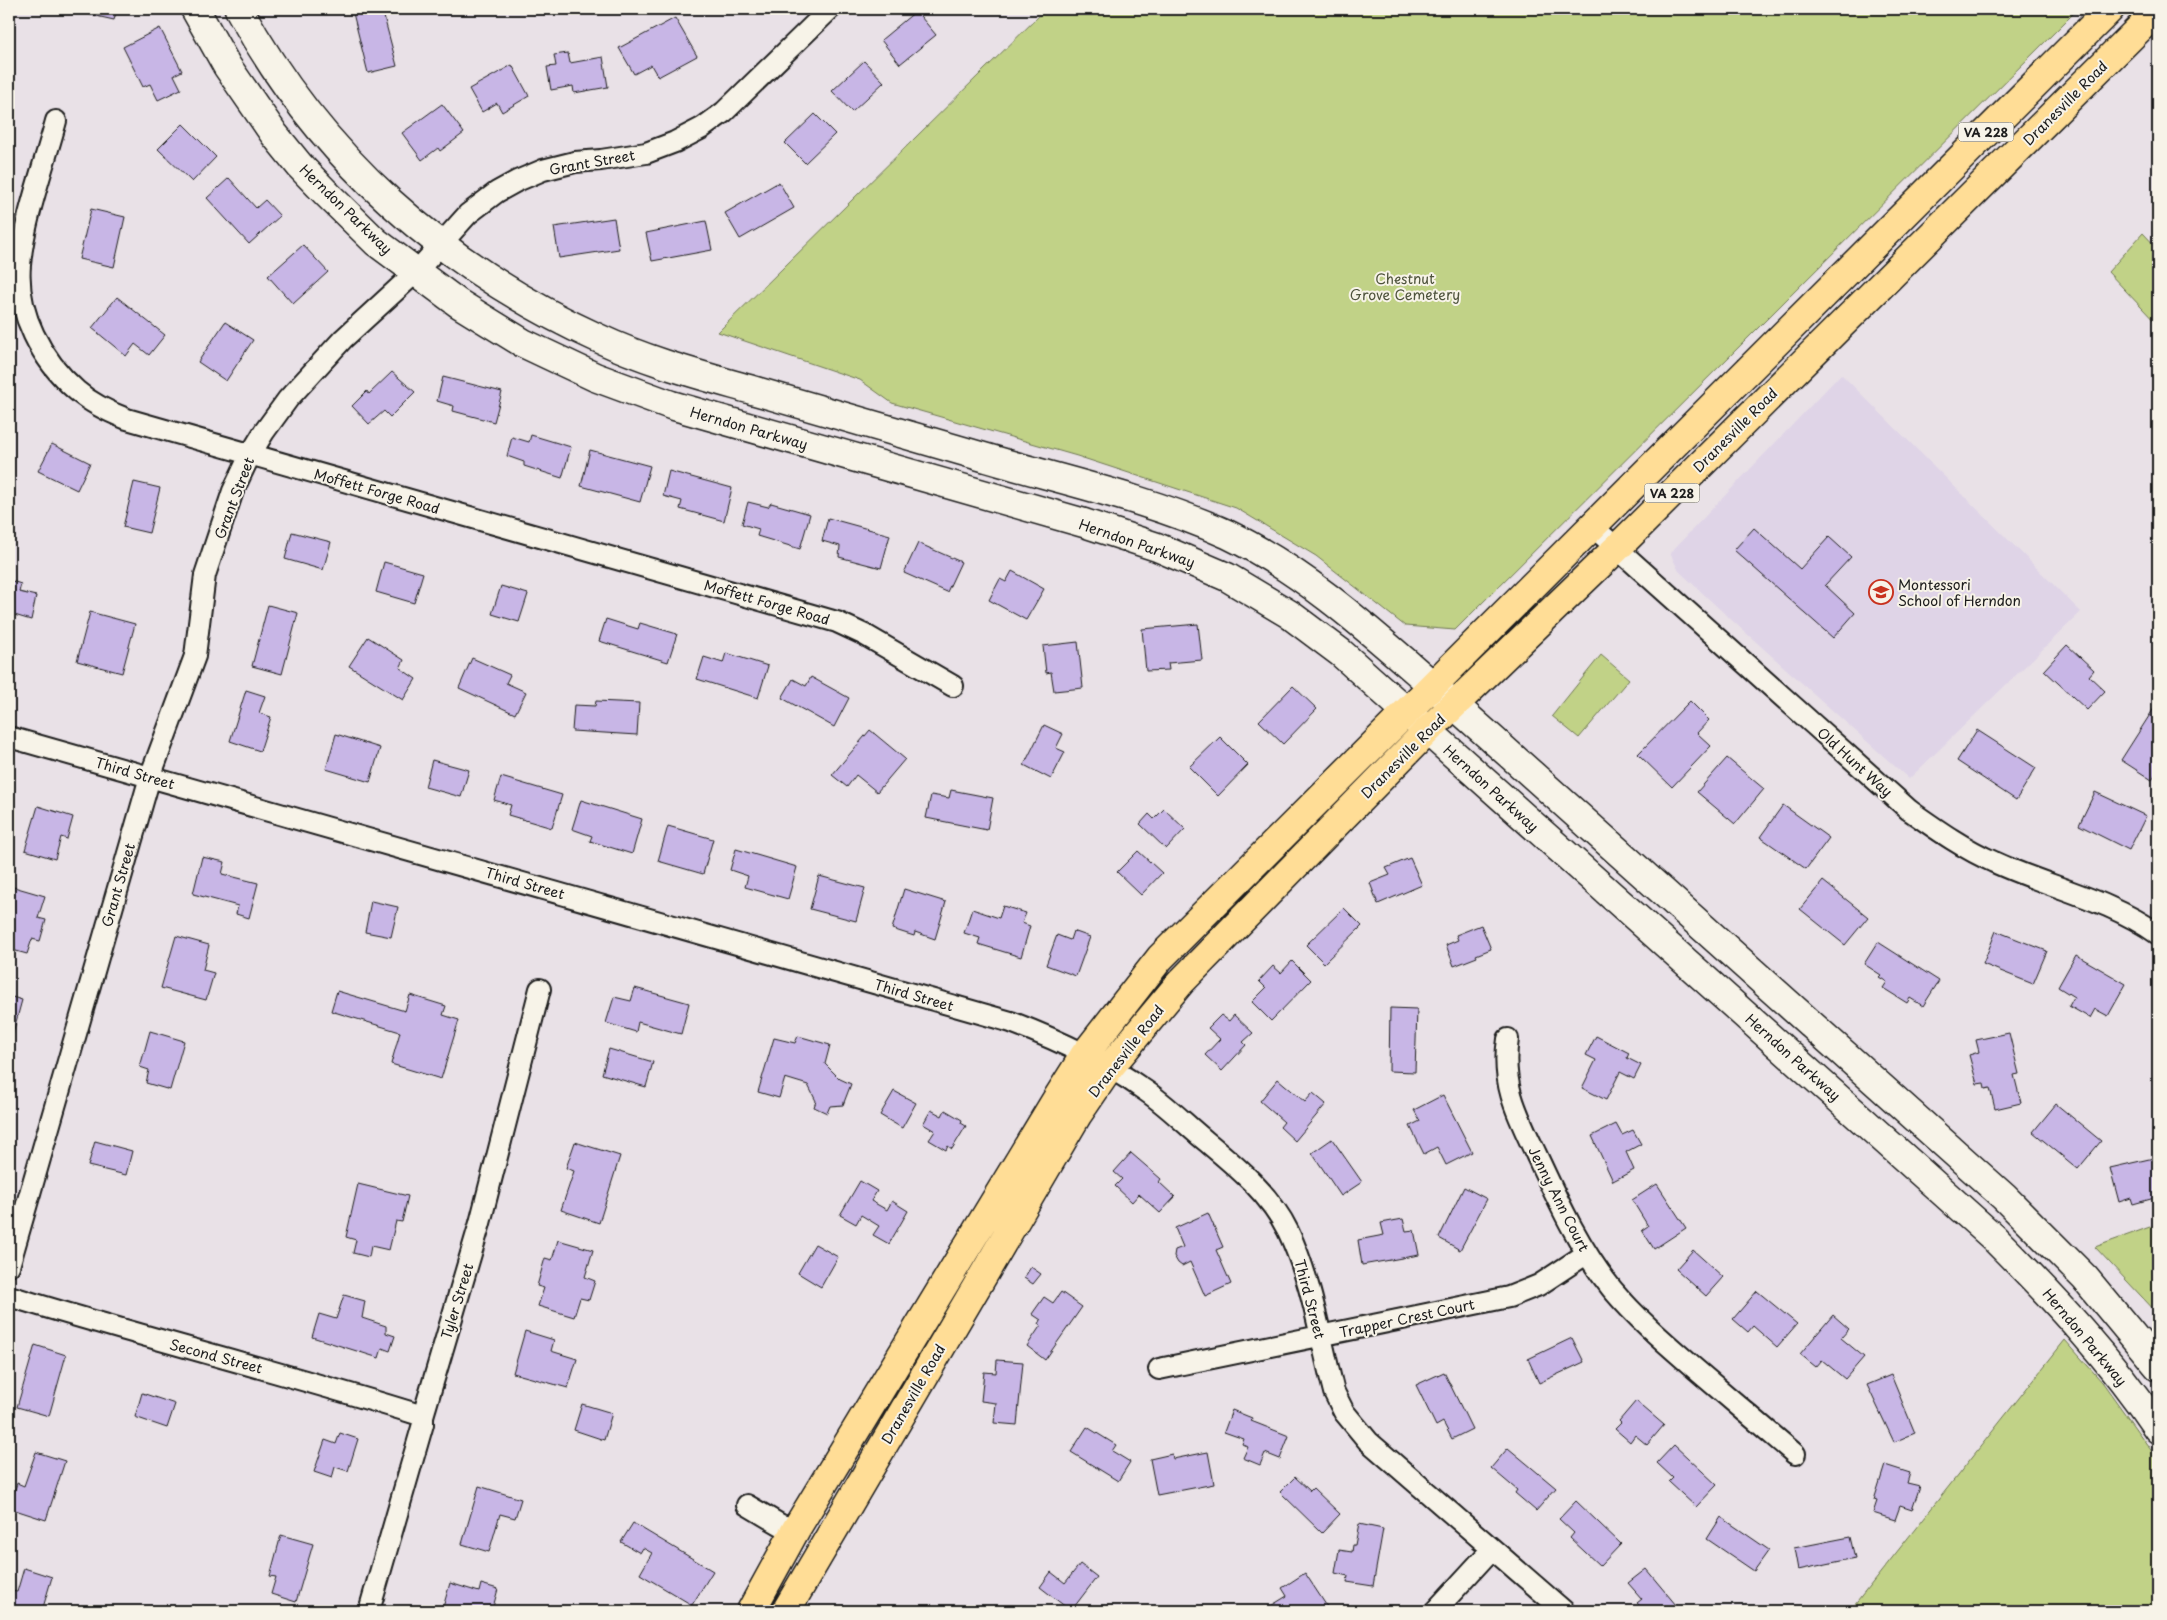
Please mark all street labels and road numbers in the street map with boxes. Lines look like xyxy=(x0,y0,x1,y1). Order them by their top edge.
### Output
street label: Dranesville Road xyxy=(2018,56,2112,150)
road number: VA 228 xyxy=(1958,122,2014,142)
street label: Grant Street xyxy=(548,144,637,180)
street label: Herndon Parkway xyxy=(295,159,397,259)
street label: Dranesville Road xyxy=(1688,383,1782,477)
street label: Herndon Parkway xyxy=(688,401,810,455)
street label: Grant Street xyxy=(209,454,259,542)
street label: Moffett Forge Road xyxy=(312,463,442,519)
road number: VA 228 xyxy=(1644,483,1700,502)
street label: Herndon Parkway xyxy=(1076,513,1198,573)
street label: Moffett Forge Road xyxy=(702,574,832,630)
street label: Dranesville Road xyxy=(1356,709,1450,803)
street label: Old Hunt Way xyxy=(1813,722,1897,802)
street label: Herndon Parkway xyxy=(1439,740,1543,836)
street label: Third Street xyxy=(93,752,177,794)
street label: Grant Street xyxy=(96,840,140,929)
street label: Third Street xyxy=(483,862,567,904)
street label: Third Street xyxy=(872,974,956,1016)
street label: Dranesville Road xyxy=(1083,1000,1169,1102)
street label: Herndon Parkway xyxy=(1741,1009,1845,1105)
street label: Jenny Ann Court xyxy=(1523,1143,1595,1255)
street label: Third Street xyxy=(1289,1257,1331,1341)
street label: Tyler Street xyxy=(436,1260,479,1341)
street label: Herndon Parkway xyxy=(2038,1284,2132,1390)
street label: Trapper Crest Court xyxy=(1337,1293,1477,1343)
street label: Second Street xyxy=(167,1334,265,1379)
street label: Dranesville Road xyxy=(876,1340,950,1448)

